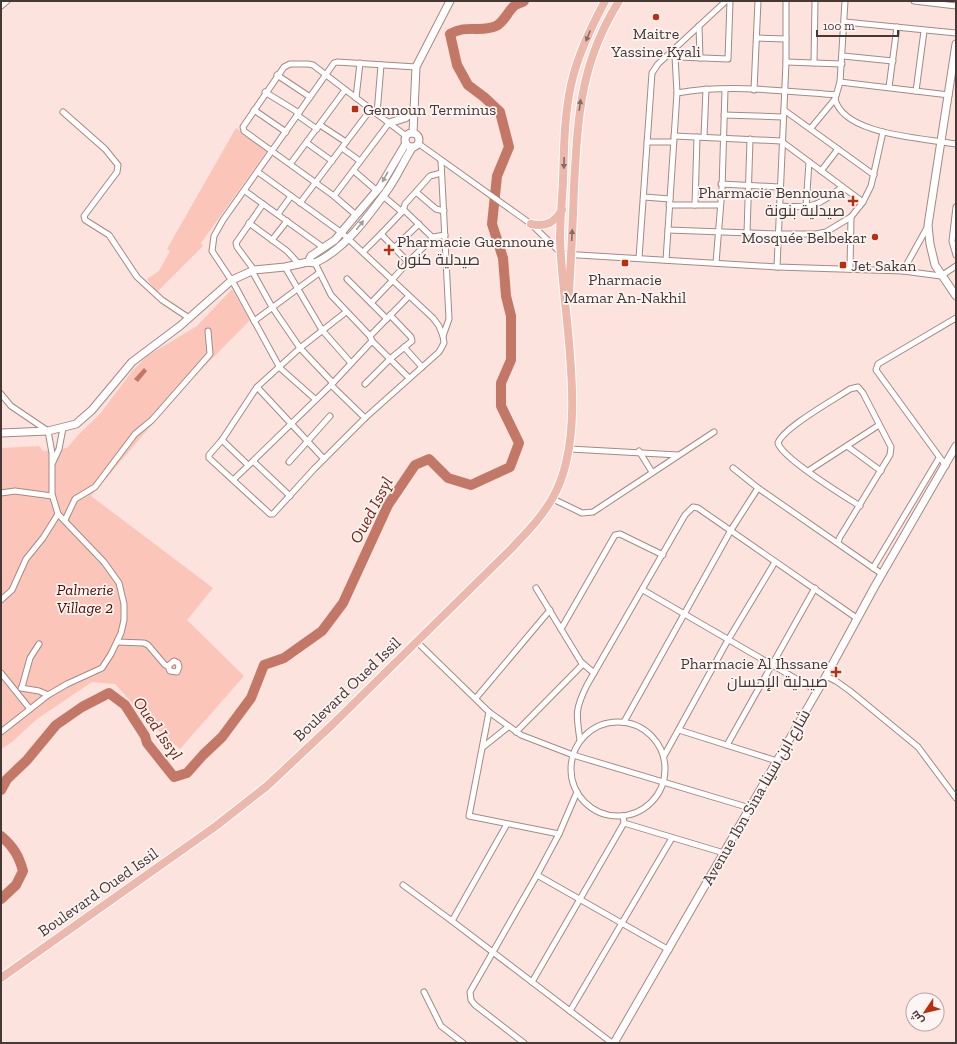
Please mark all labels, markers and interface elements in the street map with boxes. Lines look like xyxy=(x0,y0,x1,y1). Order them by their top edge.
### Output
marker: Maitre Yassine Kyali xyxy=(651,12,661,22)
scale bar xyxy=(817,12,898,38)
text: 100 m xyxy=(823,19,855,33)
place label: Maitre Yassine Kyali xyxy=(610,24,701,61)
one-way arrow xyxy=(584,31,590,43)
one-way arrow xyxy=(577,99,583,111)
place label: Gennoun Terminus xyxy=(363,100,496,119)
marker: Gennoun Terminus xyxy=(350,104,360,114)
one-way arrow xyxy=(561,157,567,170)
one-way arrow xyxy=(382,171,389,182)
place label: Pharmacie Bennouna صيدلية بنونة xyxy=(698,183,845,220)
marker: Pharmacie Bennouna صيدلية بنونة xyxy=(848,196,858,206)
one-way arrow xyxy=(355,219,364,230)
one-way arrow xyxy=(569,228,575,241)
place label: Mosquée Belbekar xyxy=(742,228,867,247)
place label: Pharmacie Guennoune صيدلية كنون xyxy=(397,232,554,270)
marker: Mosquée Belbekar xyxy=(870,232,880,242)
marker: Pharmacie Guennoune صيدلية كنون xyxy=(384,245,394,255)
place label: Jet Sakan xyxy=(851,256,917,275)
marker: Pharmacie Mamar An-Nakhil xyxy=(620,258,630,268)
marker: Jet Sakan xyxy=(838,260,848,270)
place label: Pharmacie Mamar An-Nakhil xyxy=(564,270,686,307)
water label: Oued Issyl xyxy=(345,473,397,547)
park label: Palmerie Village 2 xyxy=(57,580,113,617)
street label: Boulevard Oued Issil xyxy=(289,633,405,745)
place label: Pharmacie Al Ihssane صيدلية الإحسان xyxy=(681,654,828,692)
marker: Pharmacie Al Ihssane صيدلية الإحسان xyxy=(831,667,841,677)
water label: Oued Issyl xyxy=(129,693,187,763)
street label: Avenue Ibn Sina شارع ابن سينا xyxy=(698,706,816,889)
street label: Boulevard Oued Issil xyxy=(35,844,161,940)
north arrow xyxy=(905,992,945,1032)
text: ش xyxy=(908,1008,927,1027)

